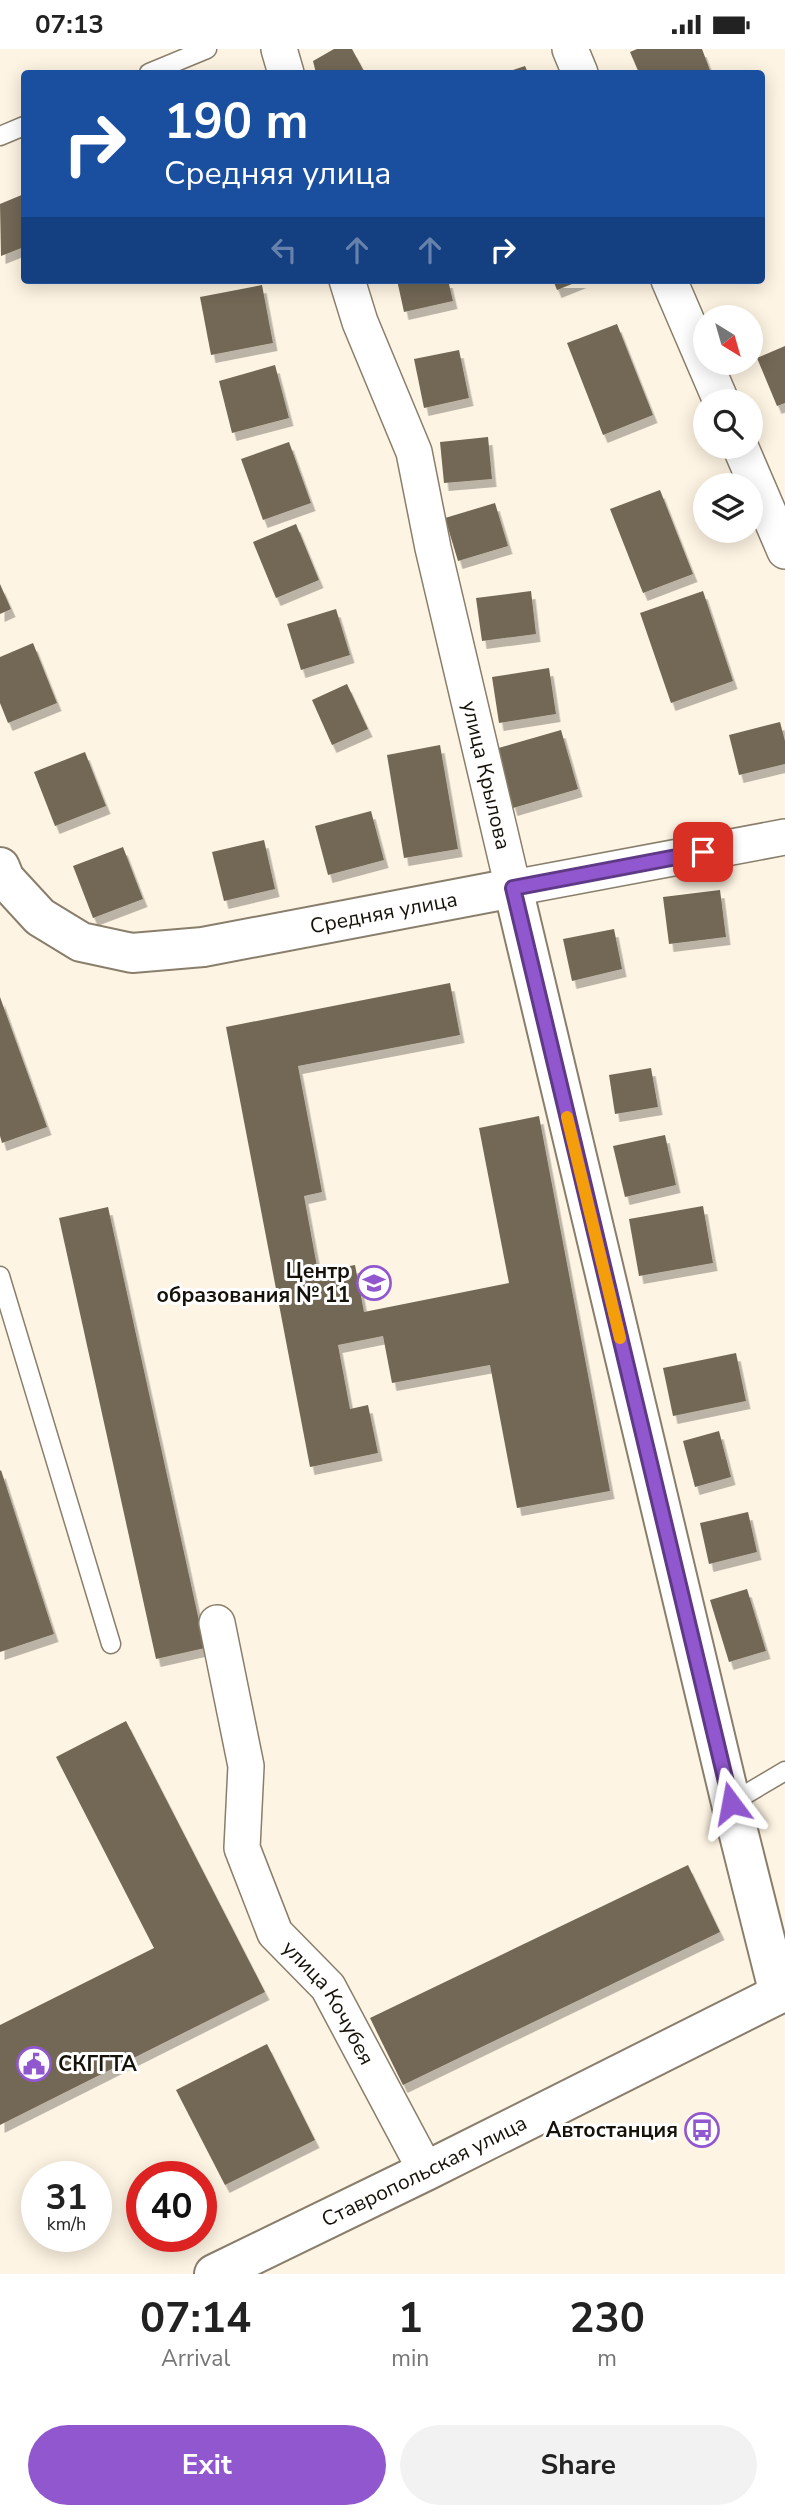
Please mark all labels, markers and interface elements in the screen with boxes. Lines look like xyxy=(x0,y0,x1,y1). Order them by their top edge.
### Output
text: 07:13 xyxy=(35,7,104,42)
text: 190 m xyxy=(164,88,308,155)
icon: right xyxy=(49,98,140,189)
text: Средняя улица xyxy=(164,152,392,195)
icon: left xyxy=(265,231,303,269)
icon: ahead xyxy=(338,231,376,269)
icon: ahead xyxy=(411,231,449,269)
icon: right xyxy=(484,231,522,269)
north arrow xyxy=(693,305,763,375)
map controls xyxy=(693,305,763,543)
button: search xyxy=(693,389,763,459)
button: layers xyxy=(693,473,763,543)
street label: улица Крылова xyxy=(455,698,517,852)
pin xyxy=(673,822,733,882)
icon: arrive xyxy=(684,833,722,871)
street label: Средняя улица xyxy=(308,885,460,940)
place label: Центр образования № 11 xyxy=(157,1257,350,1309)
school or university icon: Центр образования № 11 xyxy=(355,1264,393,1302)
position arrow xyxy=(694,1766,768,1840)
street label: улица Кочубея xyxy=(276,1934,381,2070)
public building icon: СКГГТА xyxy=(15,2045,53,2083)
place label: СКГГТА xyxy=(58,2050,137,2078)
street label: Ставропольская улица xyxy=(317,2109,532,2234)
bus stop icon: Автостанция xyxy=(683,2111,721,2149)
place label: Автостанция xyxy=(546,2116,678,2144)
speed limit sign: 40 xyxy=(126,2161,217,2252)
text: 31 xyxy=(45,2174,88,2221)
text: km/h xyxy=(47,2212,86,2236)
text: 07:14 xyxy=(140,2290,251,2347)
text: 1 xyxy=(398,2290,423,2347)
text: 230 xyxy=(569,2290,645,2347)
text: Arrival xyxy=(161,2343,230,2374)
text: min xyxy=(391,2343,429,2374)
text: m xyxy=(597,2343,617,2374)
button: Exit xyxy=(28,2425,386,2505)
button: Share xyxy=(400,2425,757,2505)

